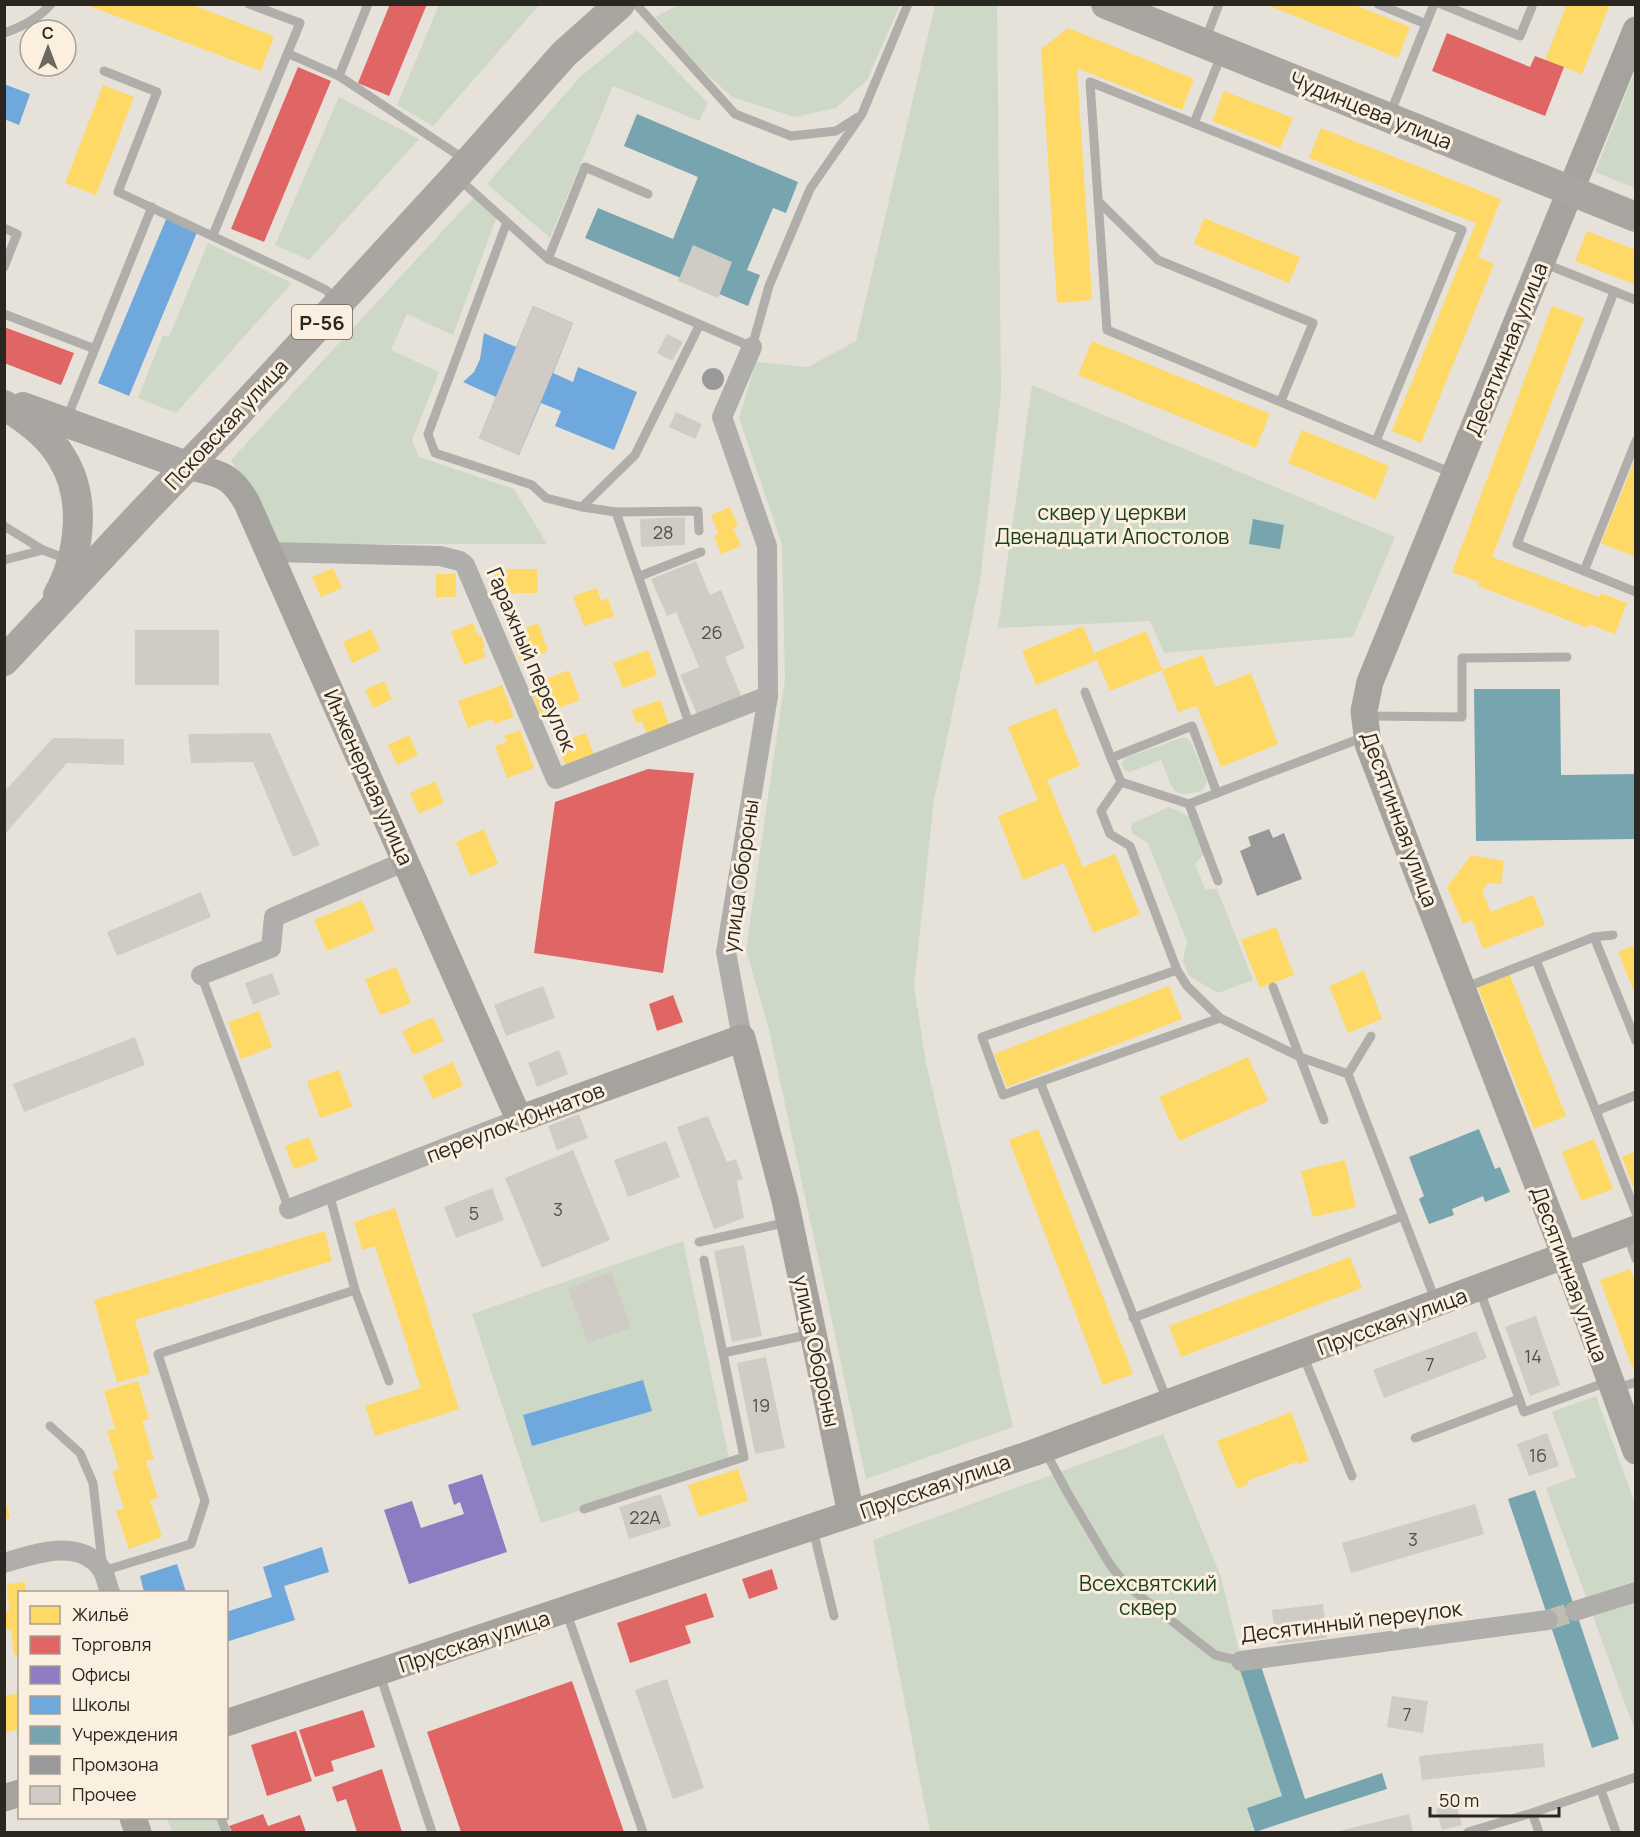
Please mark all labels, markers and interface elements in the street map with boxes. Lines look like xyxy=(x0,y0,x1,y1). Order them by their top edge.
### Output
north arrow xyxy=(18,18,78,78)
text: С xyxy=(42,22,54,44)
street label: Чудинцева улица xyxy=(1286,65,1456,155)
street label: Десятинная улица xyxy=(1458,258,1554,440)
road number: Р-56 xyxy=(292,305,352,339)
street label: Псковская улица xyxy=(158,353,294,495)
park label: сквер у церкви Двенадцати Апостолов xyxy=(995,498,1229,550)
house number: 28 xyxy=(653,520,673,544)
street label: Гаражный переулок xyxy=(481,563,584,756)
house number: 26 xyxy=(701,620,723,644)
street label: Инженерная улица xyxy=(318,685,420,869)
street label: Десятинная улица xyxy=(1355,727,1445,911)
street label: улица Обороны xyxy=(715,797,765,955)
street label: переулок Юннатов xyxy=(422,1075,608,1169)
street label: Десятинная улица xyxy=(1525,1182,1615,1366)
house number: 3 xyxy=(553,1197,563,1221)
house number: 5 xyxy=(469,1201,479,1225)
street label: улица Обороны xyxy=(787,1272,847,1430)
street label: Прусская улица xyxy=(1313,1281,1471,1361)
house number: 14 xyxy=(1524,1344,1542,1368)
house number: 7 xyxy=(1425,1352,1435,1376)
house number: 19 xyxy=(752,1393,770,1417)
house number: 16 xyxy=(1529,1443,1547,1467)
street label: Прусская улица xyxy=(856,1447,1014,1525)
house number: 22А xyxy=(629,1505,661,1529)
house number: 3 xyxy=(1408,1527,1418,1551)
park label: Всехсвятский сквер xyxy=(1079,1569,1217,1621)
legend xyxy=(18,1591,228,1819)
street label: Десятинный переулок xyxy=(1239,1593,1464,1648)
text: Жильё xyxy=(72,1602,129,1626)
street label: Прусская улица xyxy=(395,1603,553,1679)
text: Торговля xyxy=(72,1632,151,1656)
text: Офисы xyxy=(72,1662,130,1686)
text: Школы xyxy=(72,1692,130,1716)
house number: 7 xyxy=(1402,1702,1412,1726)
text: Учреждения xyxy=(72,1722,178,1746)
text: Промзона xyxy=(72,1752,159,1776)
scale bar xyxy=(1430,1780,1559,1818)
text: Прочее xyxy=(72,1782,137,1806)
text: 50 m xyxy=(1439,1788,1479,1812)

